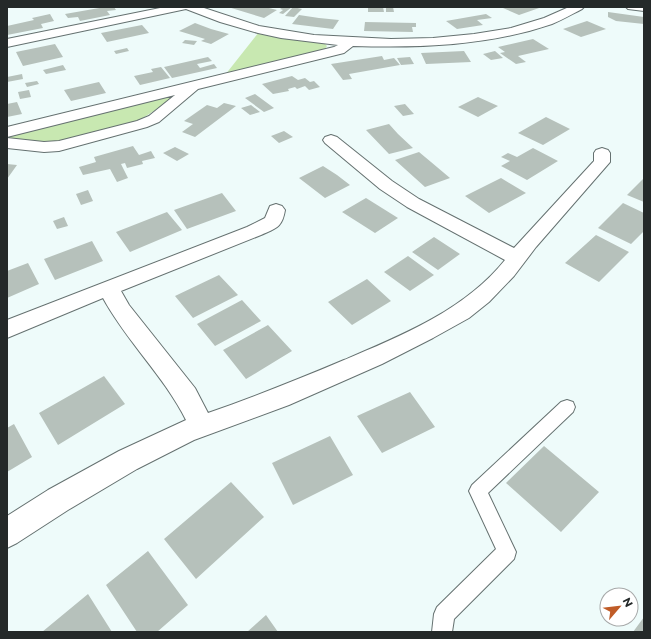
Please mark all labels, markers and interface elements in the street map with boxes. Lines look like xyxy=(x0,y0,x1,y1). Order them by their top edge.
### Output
north arrow xyxy=(599,587,639,627)
text: N xyxy=(620,595,636,610)

